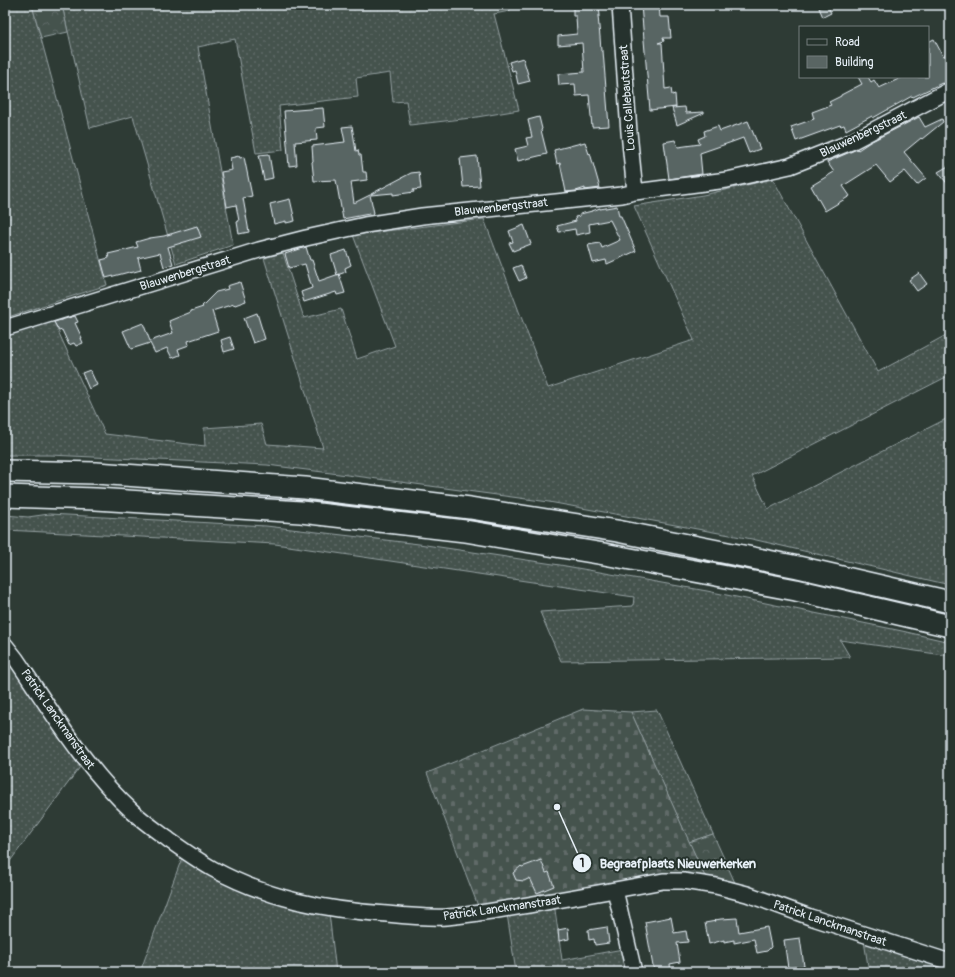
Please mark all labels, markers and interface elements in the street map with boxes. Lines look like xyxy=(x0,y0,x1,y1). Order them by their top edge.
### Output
legend xyxy=(799,26,929,78)
text: Road xyxy=(835,35,860,50)
street label: Louis Callebautstraat xyxy=(616,44,639,151)
text: Building xyxy=(835,55,874,70)
street label: Blauwenbergstraat xyxy=(818,108,909,161)
street label: Blauwenbergstraat xyxy=(454,195,549,220)
street label: Blauwenbergstraat xyxy=(138,253,232,294)
street label: Patrick Lanckmanstraat xyxy=(17,666,98,772)
callout: Begraafplaats Nieuwerkerken xyxy=(572,851,764,876)
text: 1 xyxy=(580,856,584,871)
text: Begraafplaats Nieuwerkerken xyxy=(600,856,757,872)
street label: Patrick Lanckmanstraat xyxy=(442,893,562,924)
street label: Patrick Lanckmanstraat xyxy=(771,897,889,950)

